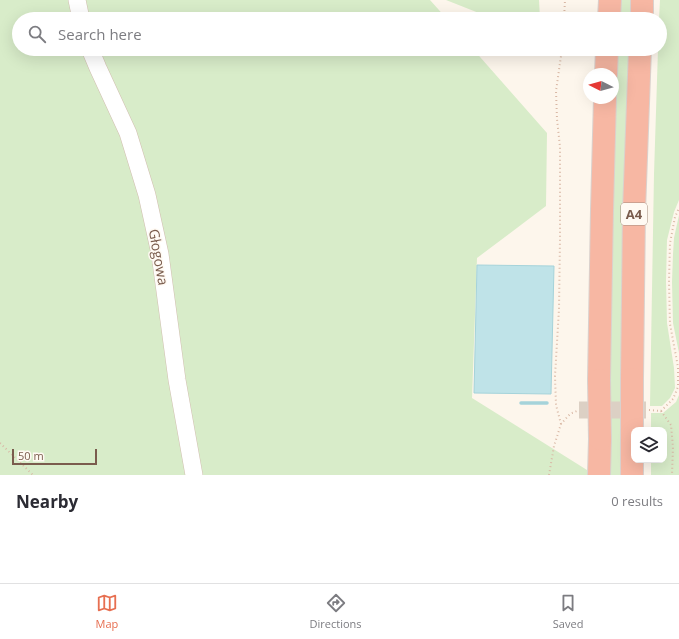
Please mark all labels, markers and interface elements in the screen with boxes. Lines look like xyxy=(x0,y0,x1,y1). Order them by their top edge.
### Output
search box xyxy=(12,12,667,56)
icon: search xyxy=(26,23,48,45)
text: Search here xyxy=(58,24,142,44)
north arrow xyxy=(583,68,619,104)
road number: A4 xyxy=(621,203,647,225)
street label: Głogowa xyxy=(145,227,173,287)
map controls xyxy=(631,427,667,463)
button: layers xyxy=(631,427,667,463)
scale bar xyxy=(12,447,97,466)
text: 50 m xyxy=(18,448,44,463)
text: Nearby xyxy=(16,490,78,513)
text: 0 results xyxy=(611,492,663,510)
tab: Map xyxy=(96,592,118,631)
tab: Directions xyxy=(310,592,362,631)
tab: Saved xyxy=(553,592,583,631)

